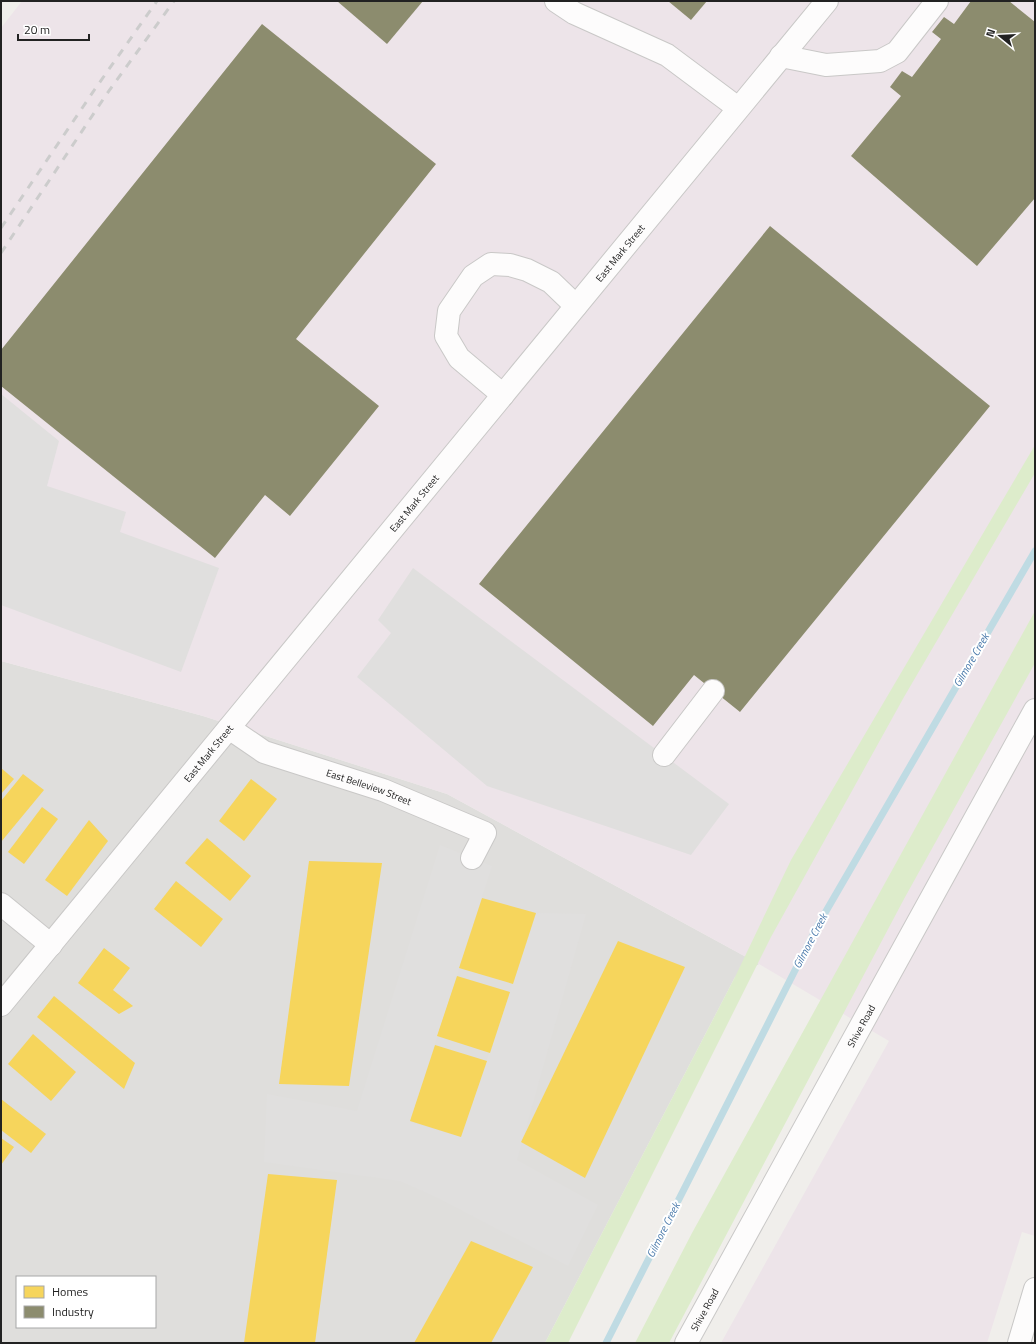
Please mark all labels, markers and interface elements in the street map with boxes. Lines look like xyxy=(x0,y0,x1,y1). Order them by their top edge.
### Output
scale bar xyxy=(18,16,89,42)
north arrow xyxy=(980,16,1020,56)
text: 20 m xyxy=(24,20,50,39)
text: N xyxy=(982,27,999,39)
street label: East Mark Street xyxy=(592,221,649,285)
street label: East Mark Street xyxy=(386,471,443,535)
water label: Gilmore Creek xyxy=(949,629,993,690)
street label: East Mark Street xyxy=(180,721,237,786)
street label: East Belleview Street xyxy=(324,765,414,809)
water label: Gilmore Creek xyxy=(789,910,832,971)
street label: Shive Road xyxy=(843,1002,879,1050)
water label: Gilmore Creek xyxy=(642,1199,684,1260)
legend xyxy=(16,1276,156,1328)
text: Homes xyxy=(52,1282,88,1301)
street label: Shive Road xyxy=(687,1286,723,1334)
text: Industry xyxy=(52,1302,94,1321)

